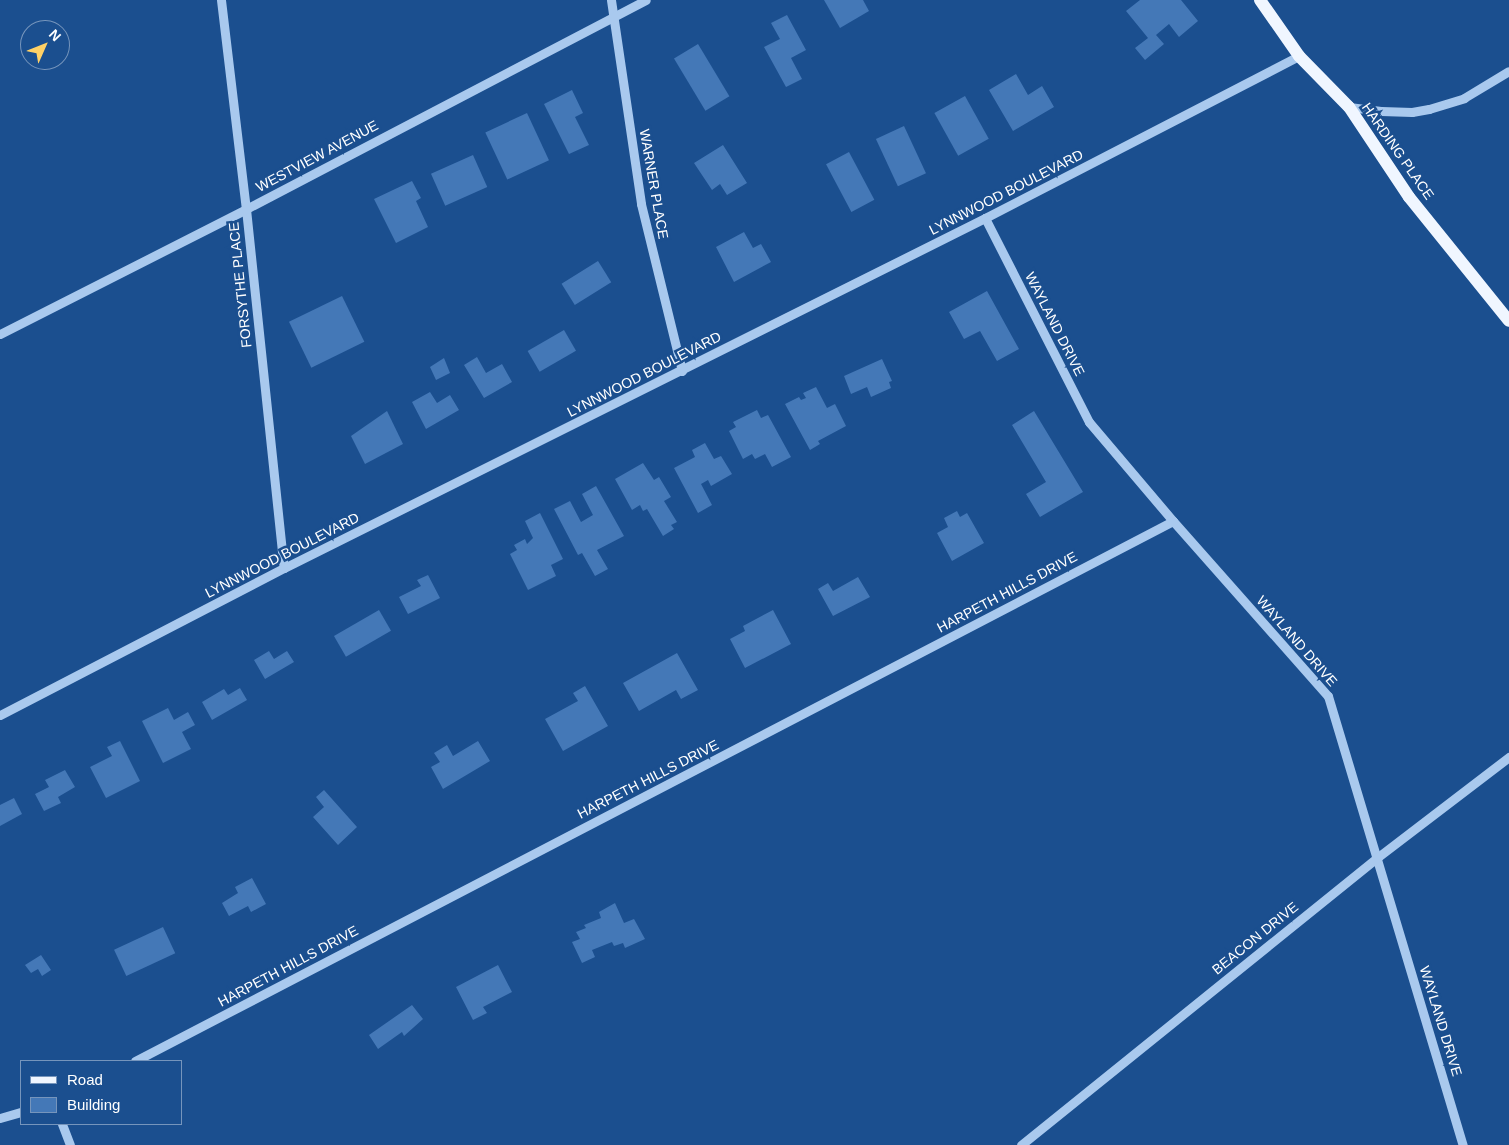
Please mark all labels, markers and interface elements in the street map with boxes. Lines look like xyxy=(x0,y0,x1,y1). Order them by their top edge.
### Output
north arrow xyxy=(20,20,70,70)
text: N xyxy=(46,26,64,44)
street label: HARDING PLACE xyxy=(1358,99,1438,203)
street label: WESTVIEW AVENUE xyxy=(253,117,381,195)
street label: WARNER PLACE xyxy=(636,128,672,240)
street label: LYNNWOOD BOULEVARD xyxy=(926,146,1086,238)
street label: FORSYTHE PLACE xyxy=(225,221,255,349)
street label: WAYLAND DRIVE xyxy=(1022,269,1088,379)
street label: LYNNWOOD BOULEVARD xyxy=(564,328,724,420)
street label: LYNNWOOD BOULEVARD xyxy=(202,509,362,601)
street label: HARPETH HILLS DRIVE xyxy=(934,548,1080,636)
street label: WAYLAND DRIVE xyxy=(1253,592,1341,690)
street label: HARPETH HILLS DRIVE xyxy=(575,736,721,822)
street label: BEACON DRIVE xyxy=(1209,898,1301,978)
street label: HARPETH HILLS DRIVE xyxy=(215,922,361,1010)
street label: WAYLAND DRIVE xyxy=(1416,964,1466,1078)
legend xyxy=(20,1060,182,1125)
text: Road xyxy=(67,1071,103,1088)
text: Building xyxy=(67,1096,120,1113)

